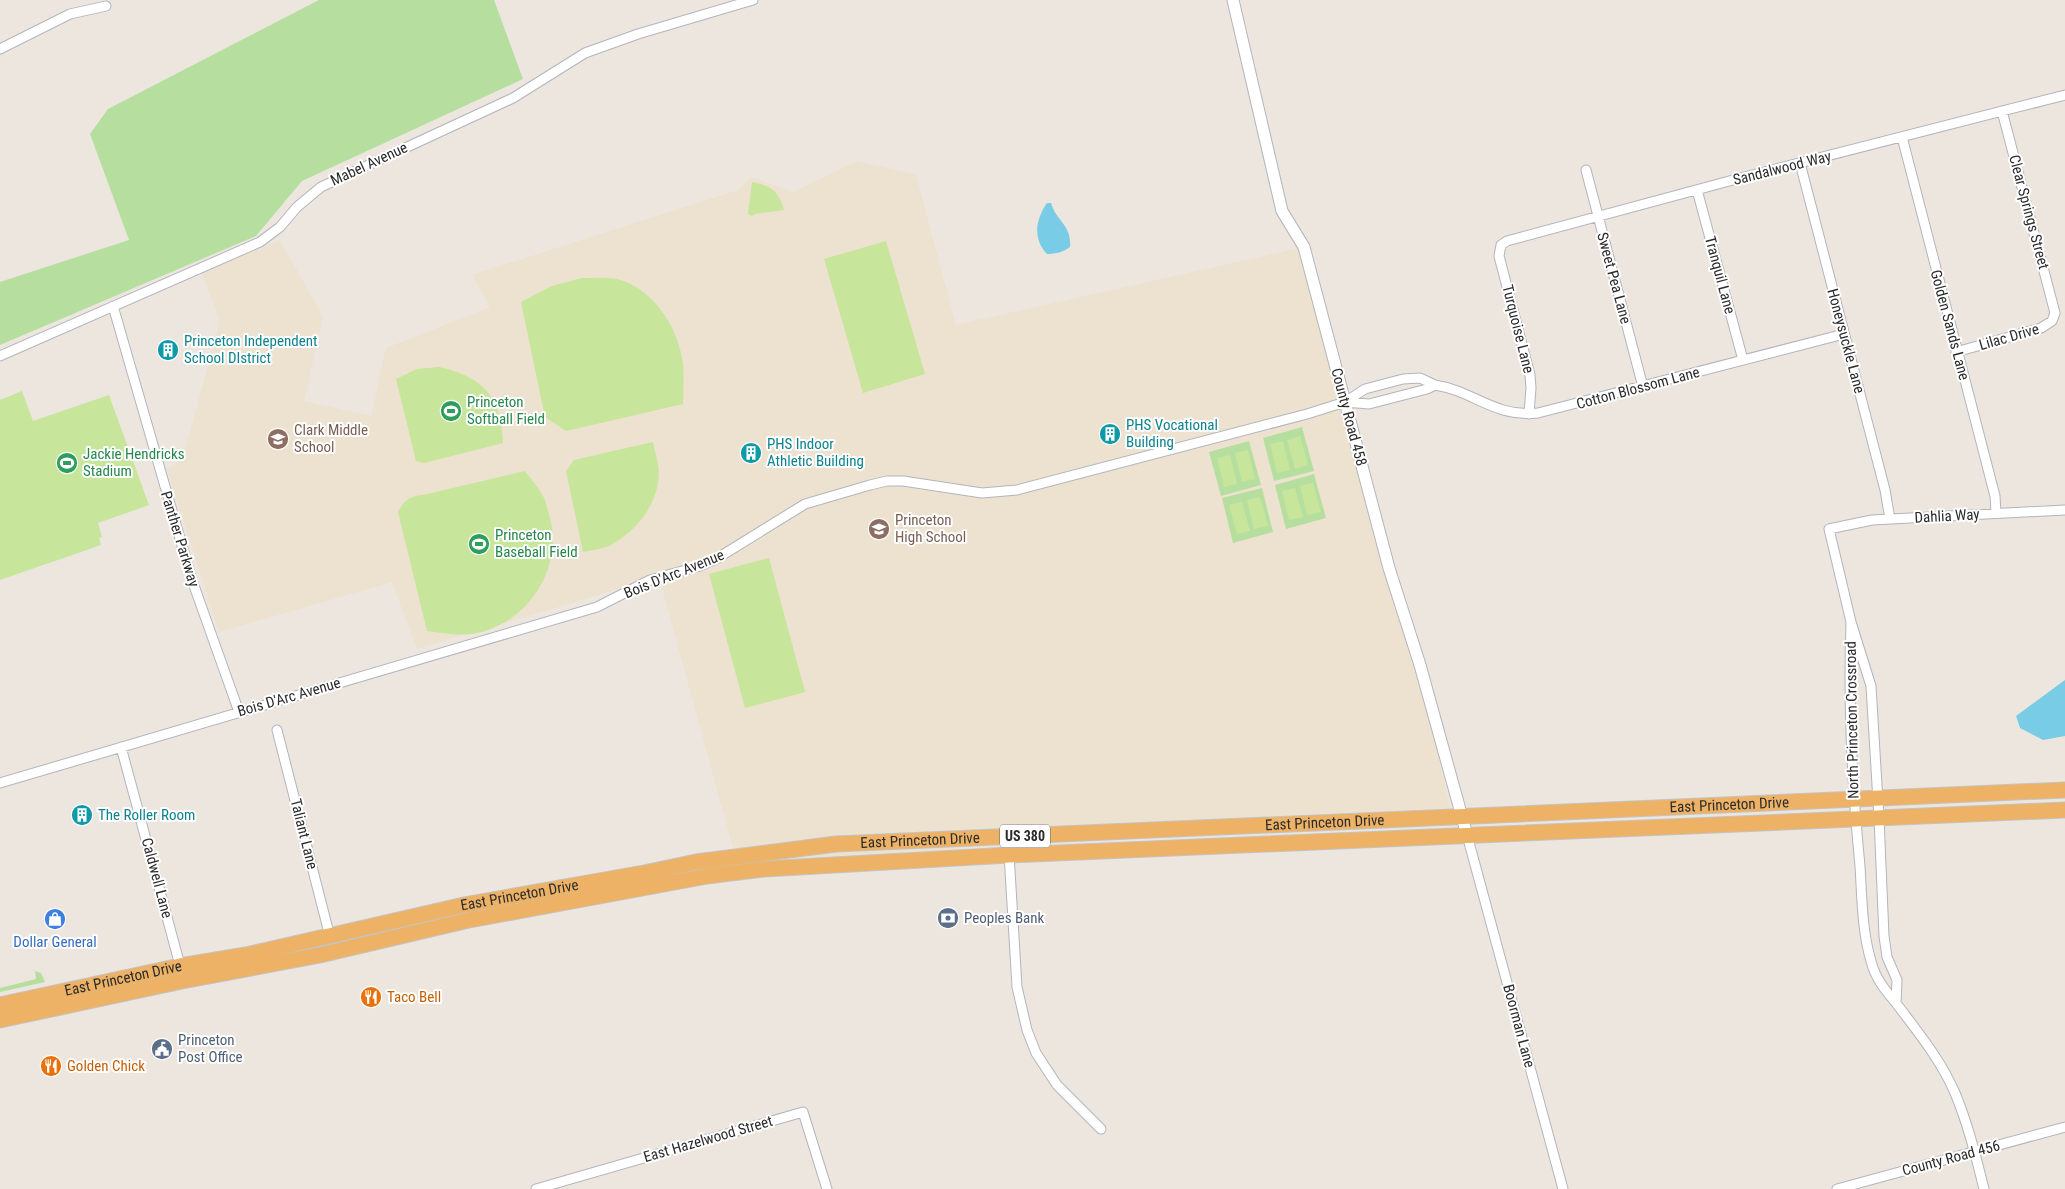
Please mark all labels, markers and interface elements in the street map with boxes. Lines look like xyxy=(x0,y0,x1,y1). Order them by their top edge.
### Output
street label: Mabel Avenue xyxy=(328,138,410,190)
street label: Sandalwood Way xyxy=(1731,147,1833,189)
street label: Clear Springs Street xyxy=(2005,153,2053,271)
street label: Sweet Pea Lane xyxy=(1593,230,1635,326)
street label: Tranquil Lane xyxy=(1701,234,1739,316)
street label: Golden Sands Lane xyxy=(1927,268,1973,382)
street label: Turquoise Lane xyxy=(1498,283,1538,375)
street label: Honeysuckle Lane xyxy=(1823,287,1869,395)
street label: Lilac Drive xyxy=(1977,320,2041,354)
place label: Princeton Independent School DIstrict xyxy=(184,332,317,367)
building icon: Princeton Independent School DIstrict xyxy=(156,338,180,362)
street label: Cotton Blossom Lane xyxy=(1574,363,1702,413)
street label: County Road 458 xyxy=(1327,366,1371,468)
place label: Princeton Softball Field xyxy=(467,393,545,428)
sports icon: Princeton Softball Field xyxy=(439,399,463,423)
place label: PHS Vocational Building xyxy=(1126,416,1218,451)
place label: Clark Middle School xyxy=(294,421,368,456)
building icon: PHS Vocational Building xyxy=(1098,422,1122,446)
school or university icon: Clark Middle School xyxy=(266,427,290,451)
place label: PHS Indoor Athletic Building xyxy=(767,435,864,470)
building icon: PHS Indoor Athletic Building xyxy=(739,441,763,465)
place label: Jackie Hendricks Stadium xyxy=(83,445,185,480)
sports icon: Jackie Hendricks Stadium xyxy=(55,451,79,475)
street label: Panther Parkway xyxy=(157,489,203,589)
street label: Dahlia Way xyxy=(1914,505,1980,527)
place label: Princeton High School xyxy=(895,511,966,546)
school or university icon: Princeton High School xyxy=(867,517,891,541)
place label: Princeton Baseball Field xyxy=(495,526,578,561)
sports icon: Princeton Baseball Field xyxy=(467,532,491,556)
street label: Bois D'Arc Avenue xyxy=(621,546,727,602)
street label: North Princeton Crossroad xyxy=(1842,641,1862,799)
street label: Bois D'Arc Avenue xyxy=(235,674,343,720)
street label: East Princeton Drive xyxy=(1669,793,1789,816)
street label: Taliant Lane xyxy=(287,797,321,871)
building icon: The Roller Room xyxy=(70,803,94,827)
place label: The Roller Room xyxy=(98,806,195,824)
street label: East Princeton Drive xyxy=(1265,811,1385,834)
road number: US 380 xyxy=(1000,824,1050,848)
street label: East Princeton Drive xyxy=(860,829,980,852)
street label: Caldwell Lane xyxy=(138,836,176,920)
street label: East Princeton Drive xyxy=(459,876,580,914)
bank icon: Peoples Bank xyxy=(936,906,960,930)
shop icon: Dollar General xyxy=(43,907,67,931)
place label: Peoples Bank xyxy=(964,909,1045,927)
place label: Dollar General xyxy=(13,933,97,951)
street label: East Princeton Drive xyxy=(63,957,183,1000)
street label: Boorman Lane xyxy=(1499,982,1539,1070)
restaurant icon: Taco Bell xyxy=(359,985,383,1009)
place label: Taco Bell xyxy=(387,988,441,1006)
place label: Princeton Post Office xyxy=(178,1031,243,1066)
public building icon: Princeton Post Office xyxy=(150,1037,174,1061)
restaurant icon: Golden Chick xyxy=(39,1054,63,1078)
place label: Golden Chick xyxy=(67,1057,145,1075)
street label: East Hazelwood Street xyxy=(641,1112,775,1166)
street label: County Road 456 xyxy=(1900,1136,2002,1180)

